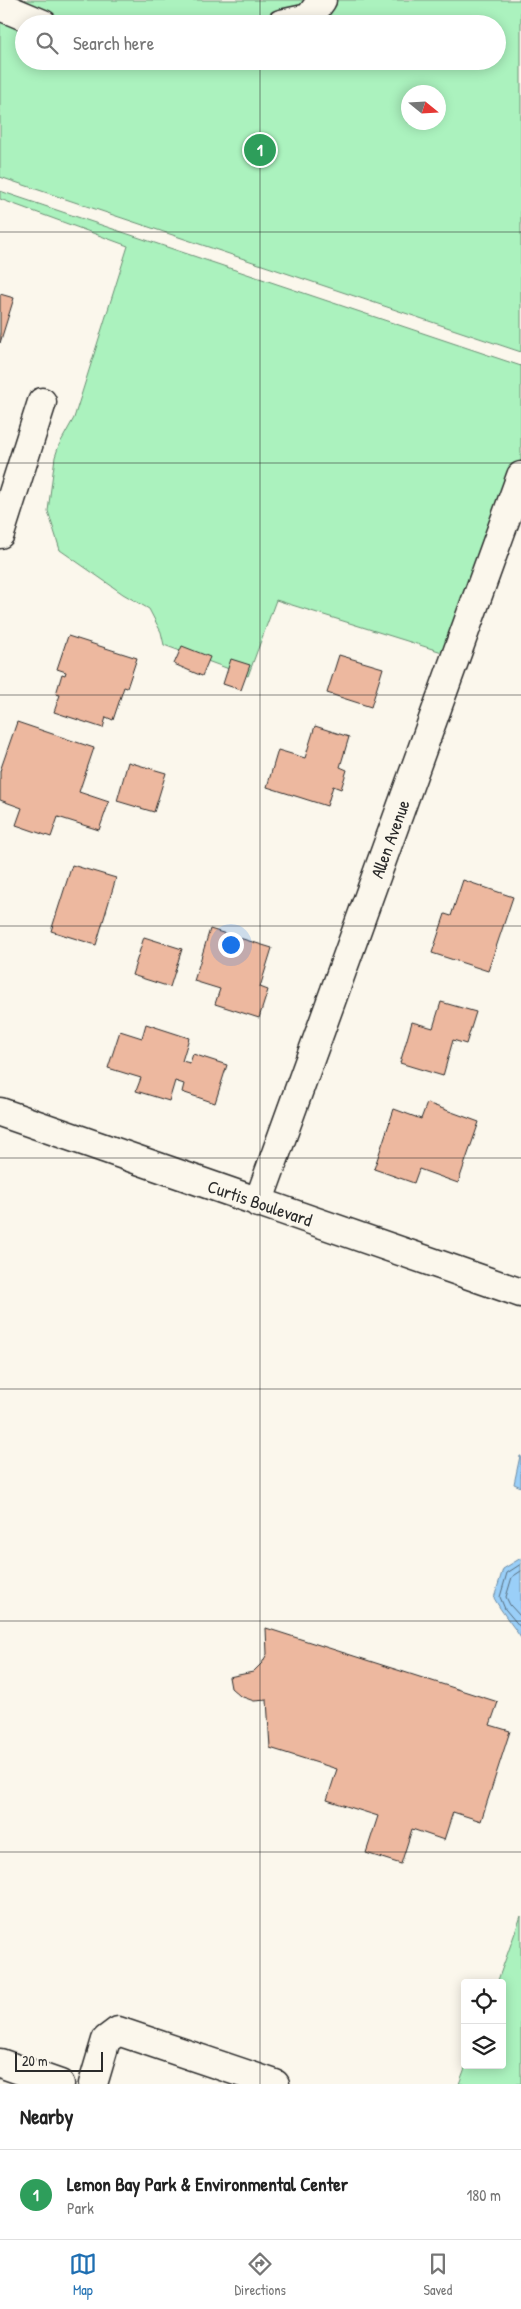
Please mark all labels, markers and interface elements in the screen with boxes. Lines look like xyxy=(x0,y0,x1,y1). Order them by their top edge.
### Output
search box xyxy=(15,15,506,70)
icon: search xyxy=(33,29,61,57)
text: Search here xyxy=(73,30,154,56)
north arrow xyxy=(401,85,446,130)
pin: 1 xyxy=(244,131,276,169)
street label: Allen Avenue xyxy=(364,796,416,882)
your location xyxy=(218,932,244,958)
street label: Curtis Boulevard xyxy=(204,1173,316,1233)
map controls xyxy=(461,1979,506,2069)
button: locate xyxy=(461,1979,506,2024)
button: layers xyxy=(461,2024,506,2069)
scale bar xyxy=(15,2049,102,2072)
text: 20 m xyxy=(22,2051,48,2070)
text: Nearby xyxy=(20,2102,73,2131)
text: Lemon Bay Park & Environmental Center xyxy=(67,2171,348,2197)
text: 1 xyxy=(33,2184,39,2206)
text: 180 m xyxy=(467,2184,501,2206)
text: Park xyxy=(67,2197,94,2219)
tab: Map xyxy=(69,2250,97,2299)
tab: Directions xyxy=(234,2250,286,2299)
tab: Saved xyxy=(424,2250,452,2299)

